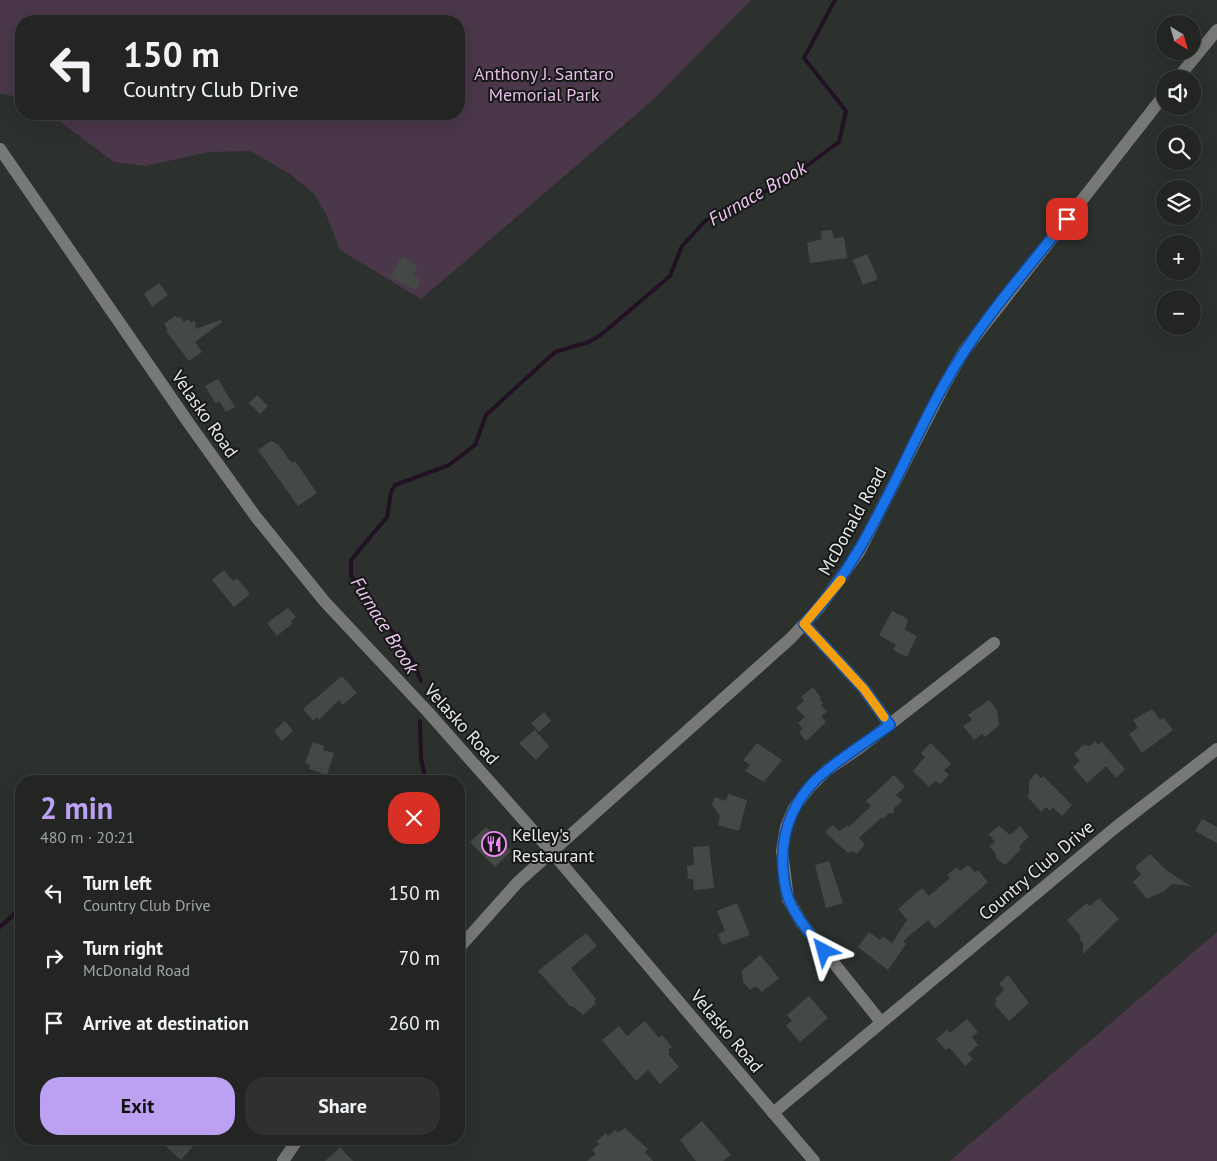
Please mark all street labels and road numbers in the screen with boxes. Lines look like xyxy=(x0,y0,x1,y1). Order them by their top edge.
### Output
street label: Velasko Road xyxy=(166,365,243,462)
street label: McDonald Road xyxy=(813,463,891,579)
street label: Velasko Road xyxy=(419,678,504,769)
street label: Country Club Drive xyxy=(974,815,1098,925)
street label: Velasko Road xyxy=(685,984,768,1077)

